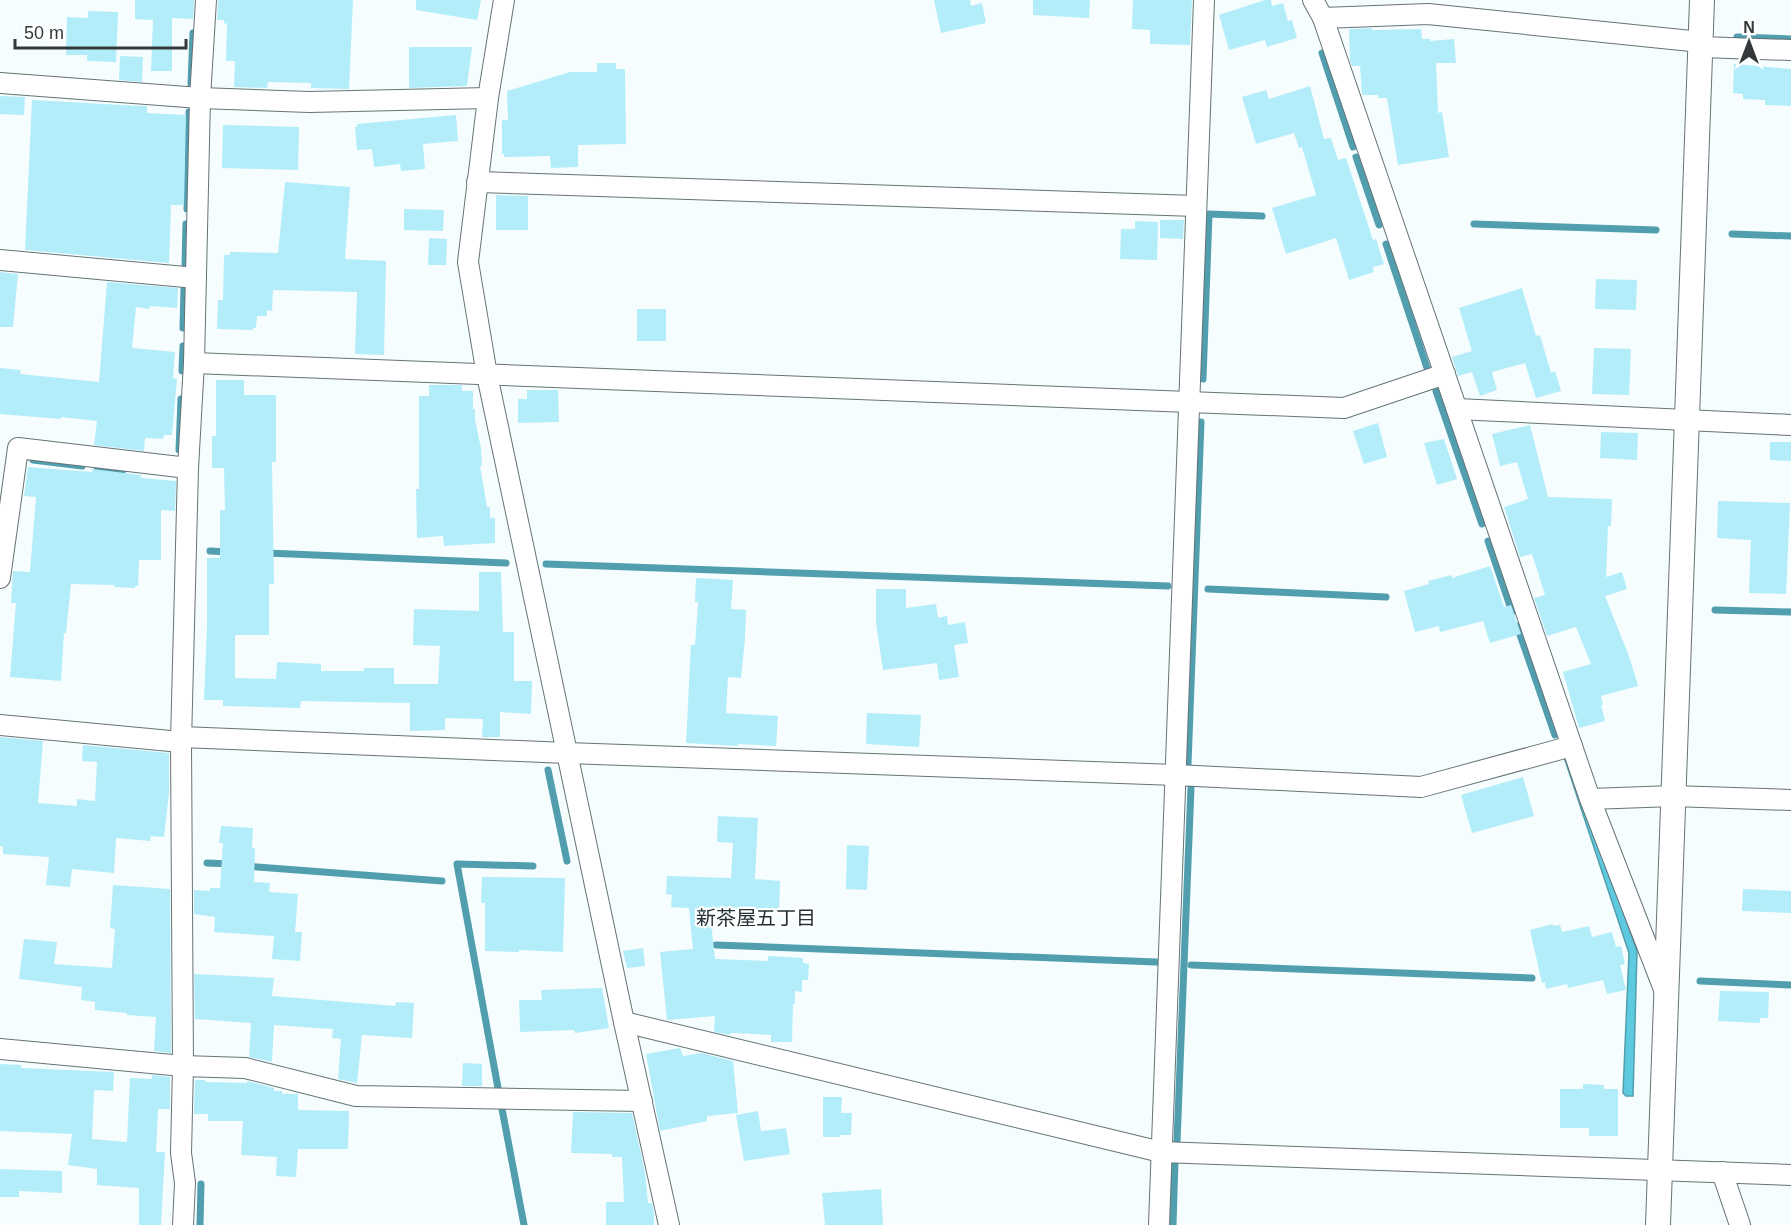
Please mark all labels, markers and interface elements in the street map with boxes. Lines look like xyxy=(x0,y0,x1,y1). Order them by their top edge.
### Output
scale bar xyxy=(15,12,186,50)
north arrow xyxy=(1719,12,1779,72)
text: N xyxy=(1743,19,1755,36)
text: 50 m xyxy=(24,23,64,43)
district label: 新茶屋五丁目 xyxy=(696,907,816,929)

